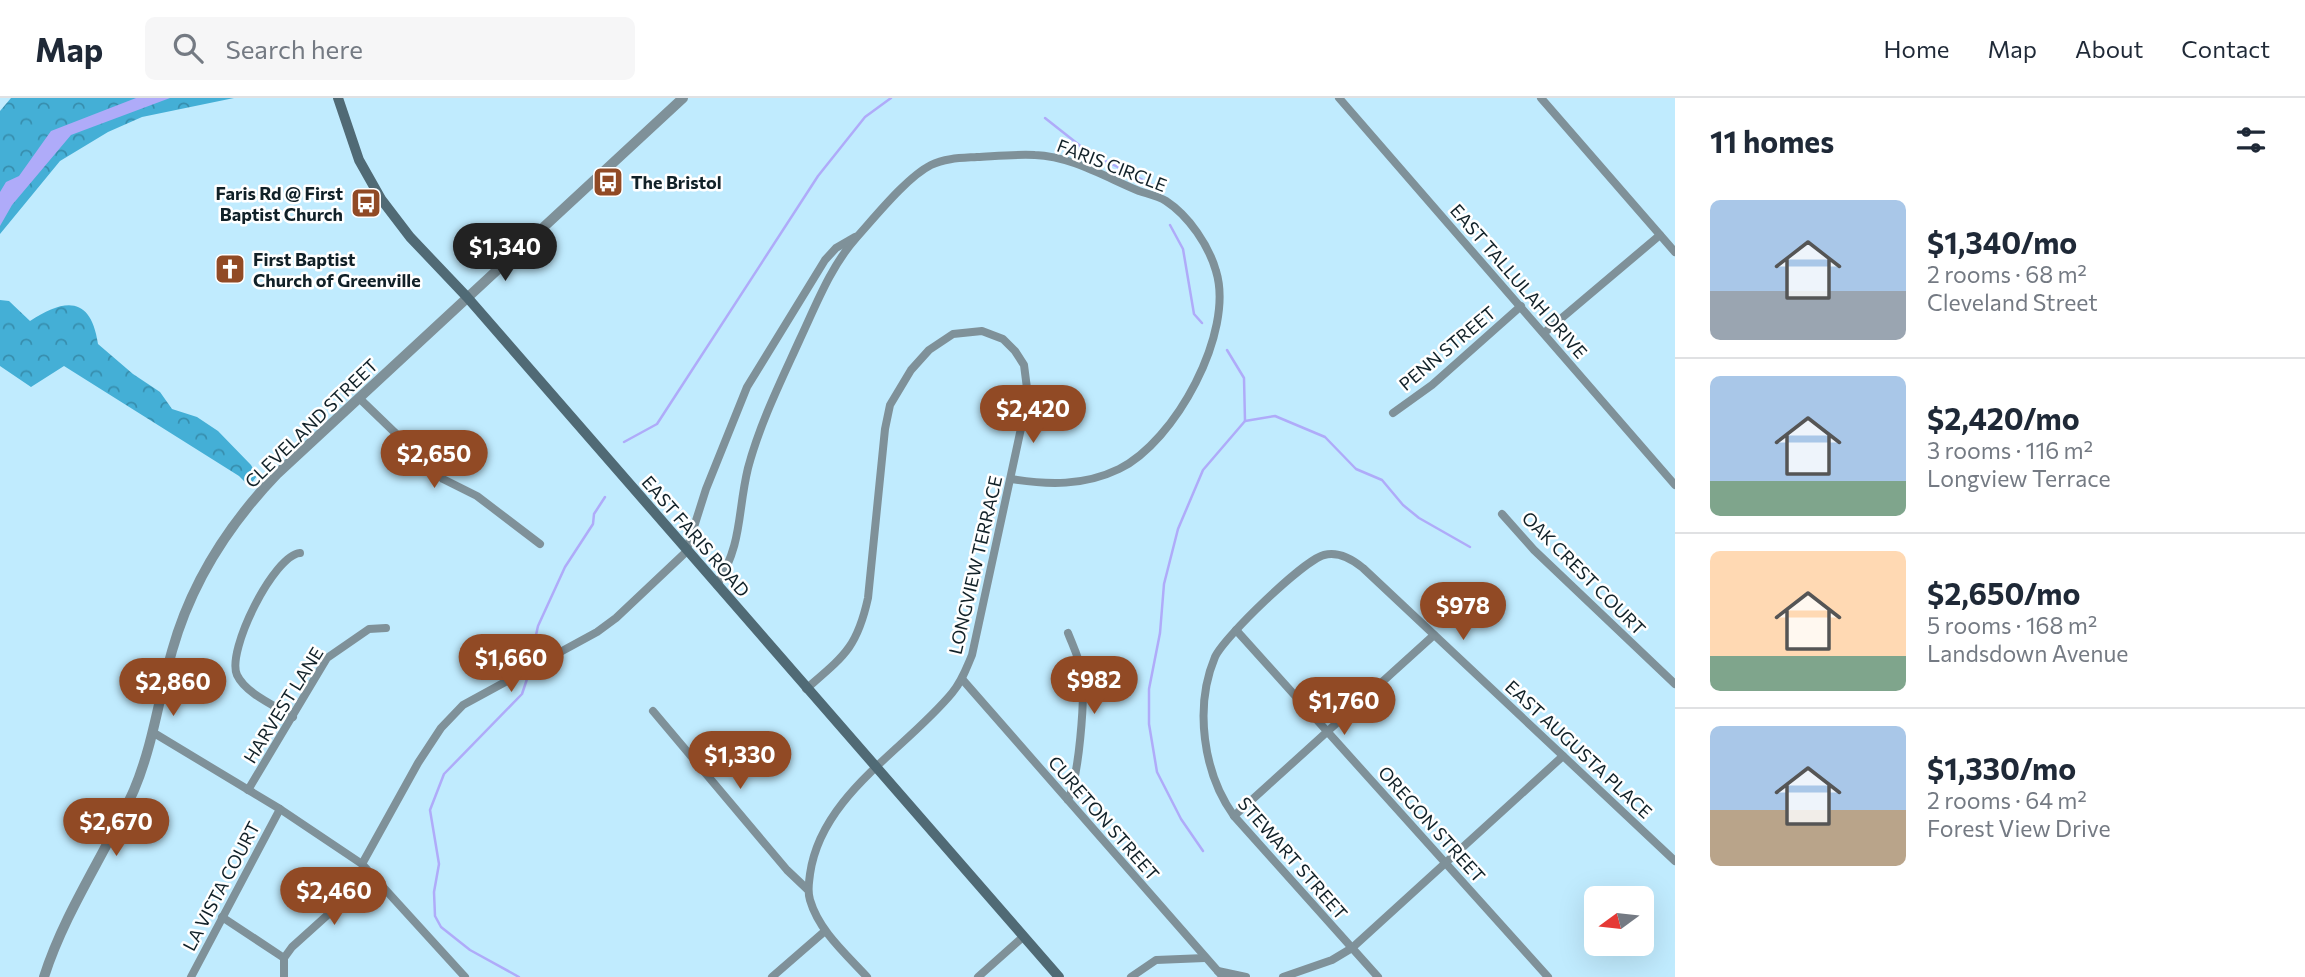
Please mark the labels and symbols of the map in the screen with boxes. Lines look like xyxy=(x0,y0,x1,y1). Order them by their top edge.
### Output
street label: FARIS CIRCLE xyxy=(1054,134,1170,196)
bus stop icon: The Bristol xyxy=(591,165,625,199)
place label: The Bristol xyxy=(631,171,722,193)
place label: Faris Rd @ First Baptist Church xyxy=(216,182,343,225)
bus stop icon: Faris Rd @ First Baptist Church xyxy=(349,186,383,220)
street label: EAST TALLULAH DRIVE xyxy=(1446,199,1592,363)
pin: $1,340 xyxy=(448,223,562,283)
place label: First Baptist Church of Greenville xyxy=(253,248,421,291)
church icon: First Baptist Church of Greenville xyxy=(213,252,247,286)
street label: PENN STREET xyxy=(1394,301,1500,395)
street label: CLEVELAND STREET xyxy=(240,354,382,492)
pin: $2,420 xyxy=(976,386,1090,445)
pin: $2,650 xyxy=(377,430,491,490)
street label: EAST FARIS ROAD xyxy=(637,471,755,601)
street label: LONGVIEW TERRACE xyxy=(944,474,1006,656)
street label: OAK CREST COURT xyxy=(1518,507,1650,639)
pin: $978 xyxy=(1422,582,1504,642)
pin: $1,660 xyxy=(454,634,568,694)
street label: HARVEST LANE xyxy=(238,643,328,767)
pin: $982 xyxy=(1053,656,1135,716)
pin: $2,860 xyxy=(116,658,230,718)
street label: EAST AUGUSTA PLACE xyxy=(1501,675,1657,823)
pin: $1,760 xyxy=(1287,678,1401,737)
pin: $1,330 xyxy=(683,732,797,791)
street label: CURETON STREET xyxy=(1044,751,1164,885)
street label: OREGON STREET xyxy=(1374,761,1490,887)
street label: STEWART STREET xyxy=(1234,792,1352,924)
pin: $2,670 xyxy=(59,798,173,858)
street label: LA VISTA COURT xyxy=(178,818,264,954)
pin: $2,460 xyxy=(277,868,391,927)
north arrow xyxy=(1584,886,1654,956)

